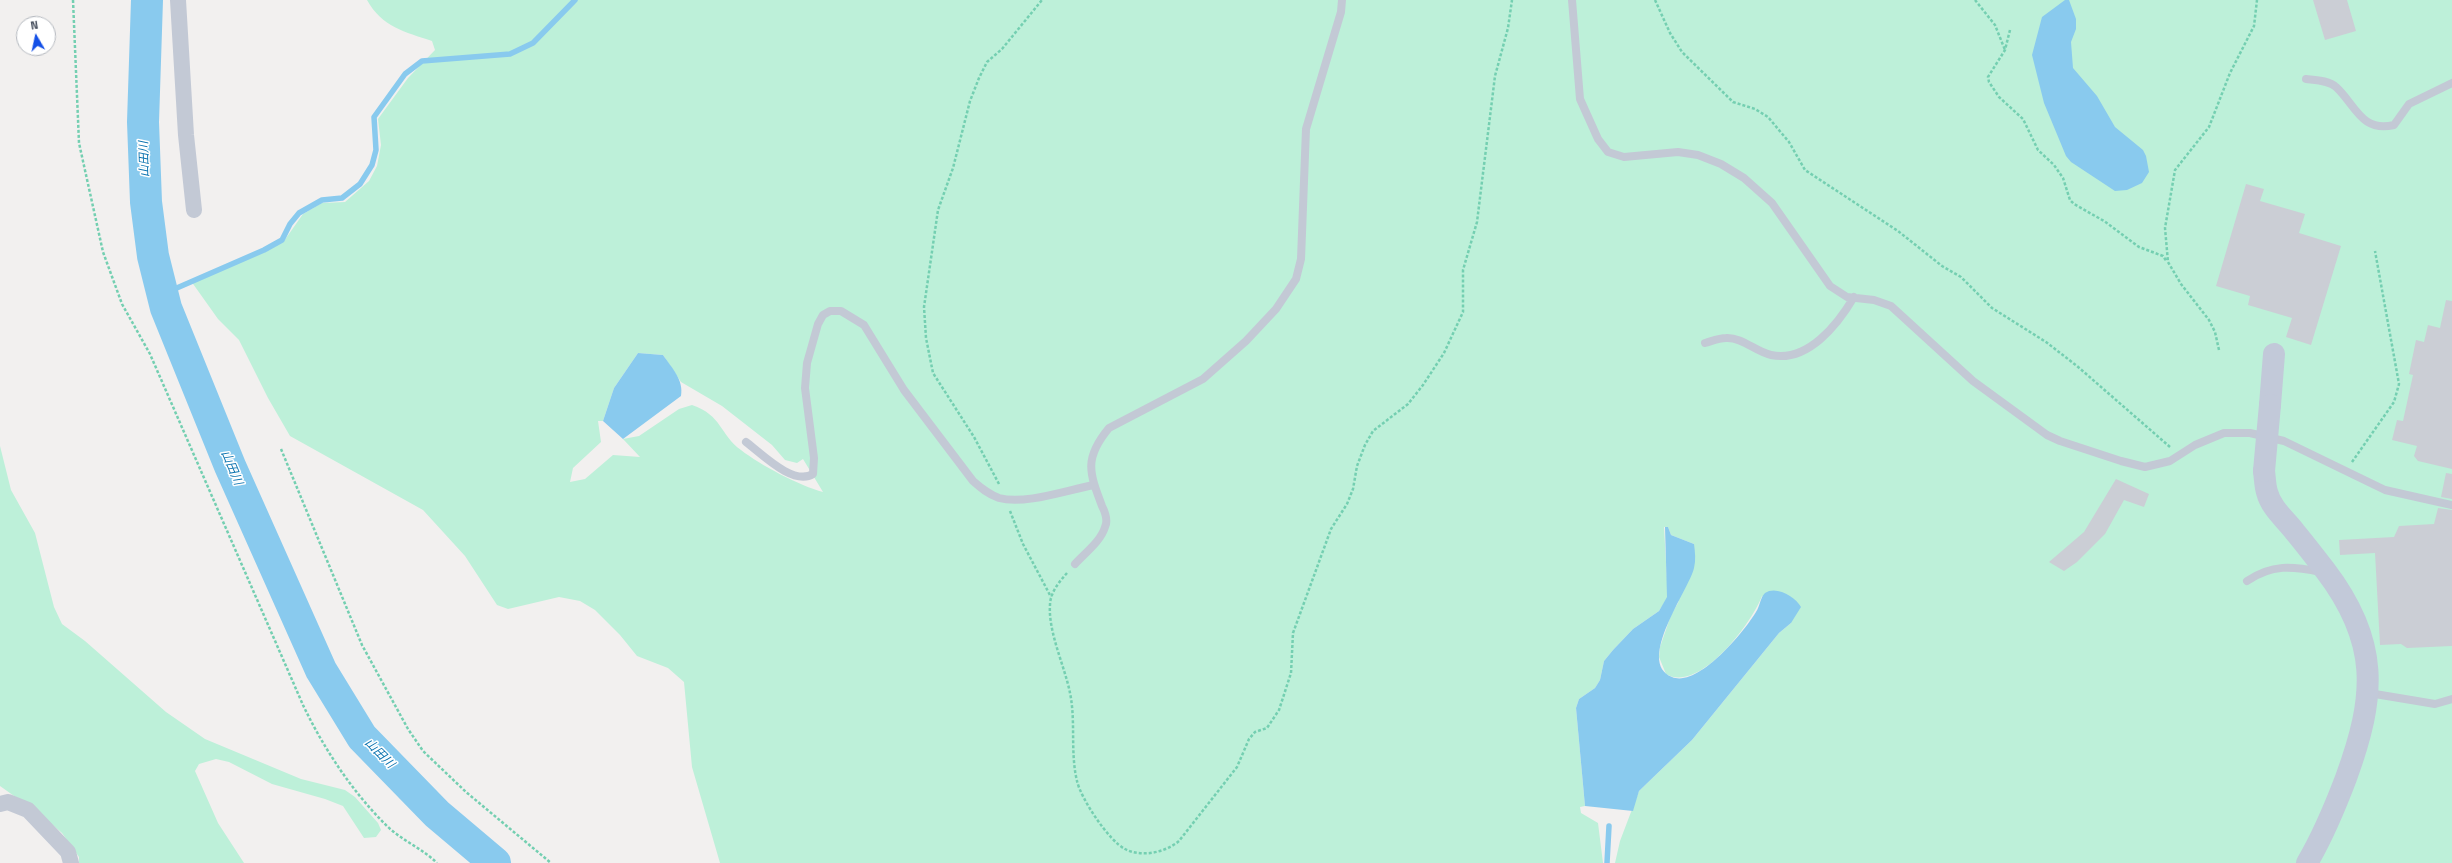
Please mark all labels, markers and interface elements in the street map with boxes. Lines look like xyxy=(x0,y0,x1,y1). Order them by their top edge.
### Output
north arrow xyxy=(16,16,56,56)
text: N xyxy=(29,17,39,34)
water label: 山田川 xyxy=(137,141,153,177)
water label: 山田川 xyxy=(217,449,245,487)
water label: 山田川 xyxy=(361,736,397,772)

